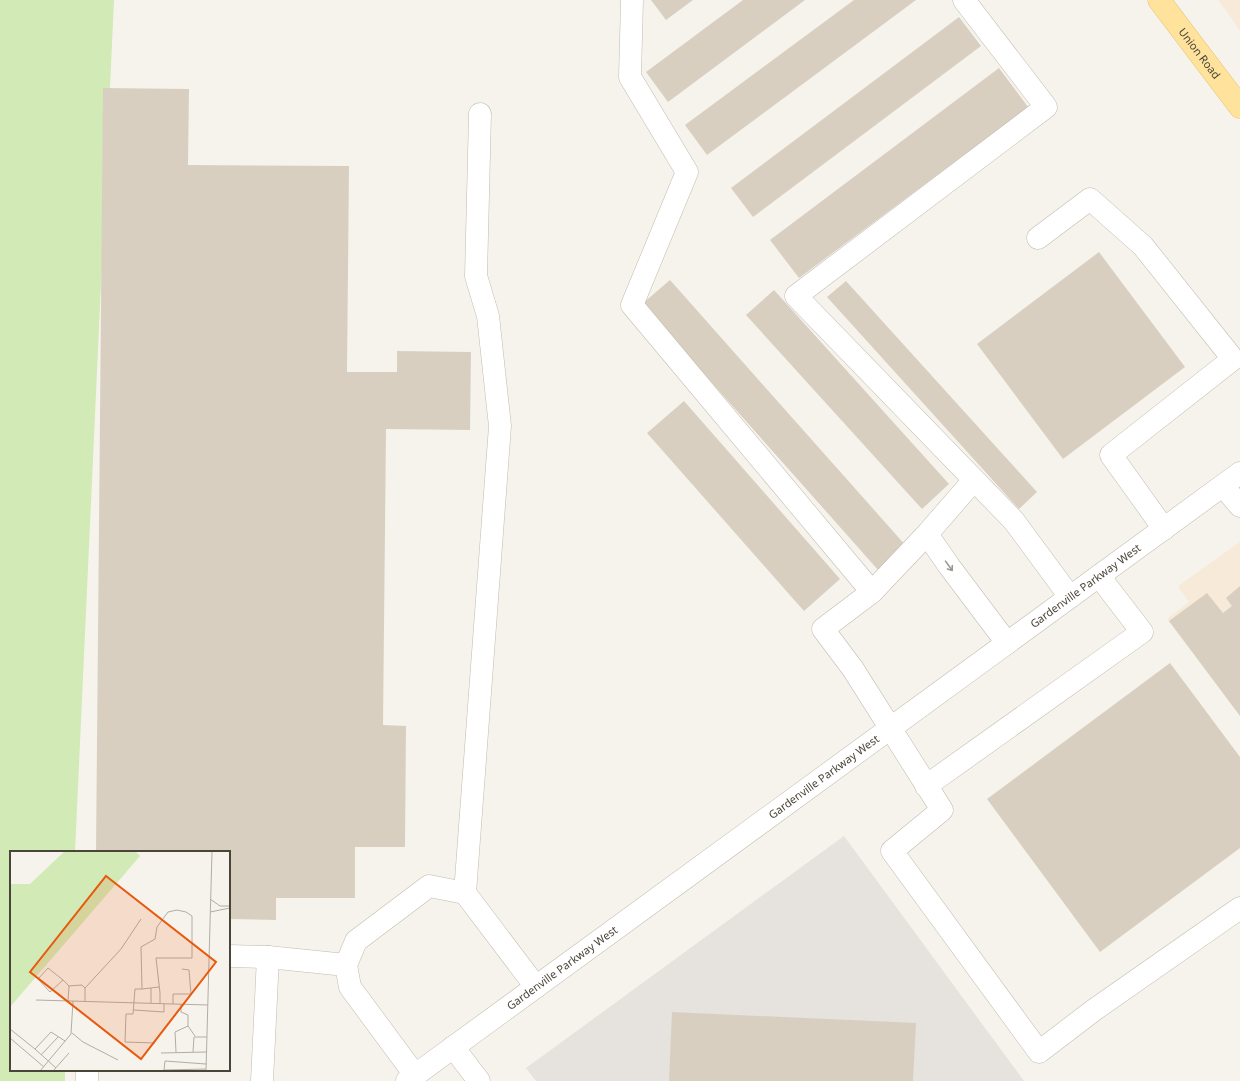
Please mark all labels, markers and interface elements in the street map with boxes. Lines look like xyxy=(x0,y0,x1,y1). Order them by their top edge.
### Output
street label: Union Road xyxy=(1176,24,1224,82)
street label: Gardenville Parkway West xyxy=(1027,540,1144,631)
one-way arrow xyxy=(945,561,953,572)
street label: Gardenville Parkway West xyxy=(765,731,882,822)
inset map xyxy=(10,851,230,1071)
street label: Gardenville Parkway West xyxy=(503,922,620,1013)

